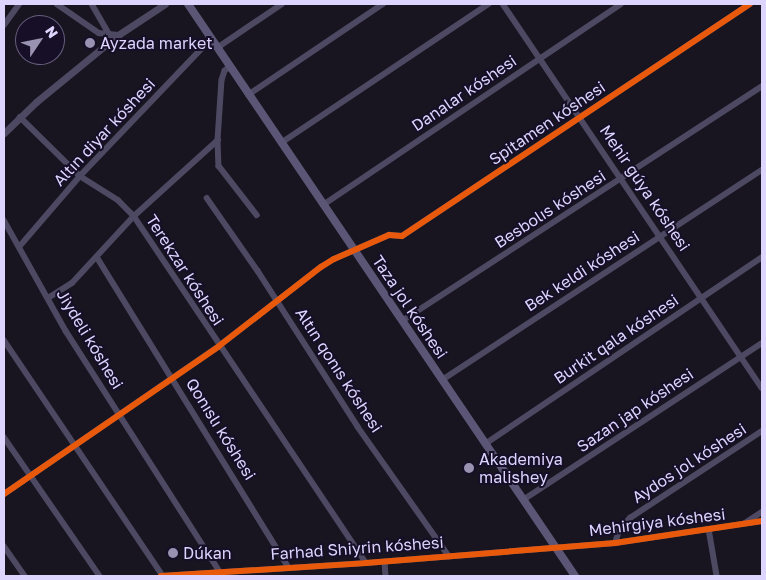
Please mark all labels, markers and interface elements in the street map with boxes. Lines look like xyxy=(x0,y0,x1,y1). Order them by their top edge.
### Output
north arrow xyxy=(15,15,65,65)
text: N xyxy=(42,23,62,41)
place label: Ayzada market xyxy=(100,33,213,53)
marker: Ayzada market xyxy=(84,37,96,49)
street label: Danalar kóshesi xyxy=(408,51,520,135)
street label: Altın diyar kóshesi xyxy=(49,74,159,190)
street label: Spitamen kóshesi xyxy=(485,77,609,169)
street label: Mehir gúyа kóshesi xyxy=(596,121,694,255)
street label: Besbolıs kóshesi xyxy=(491,166,609,252)
street label: Terekzar kóshesi xyxy=(142,211,228,329)
street label: Bek keldi kóshesi xyxy=(521,227,643,315)
street label: Taza jol kóshesi xyxy=(368,252,452,362)
street label: Jiydeli kóshesi xyxy=(53,286,127,392)
street label: Burkit qala kóshesi xyxy=(550,290,682,388)
street label: Altın qonıs kóshesi xyxy=(292,304,386,436)
street label: Sazan jap kóshesi xyxy=(573,364,697,456)
street label: Qonıslı kóshesi xyxy=(182,375,260,483)
street label: Aydos jol kóshesi xyxy=(628,419,750,507)
place label: Akademiya malishey xyxy=(479,449,563,487)
marker: Akademiya malishey xyxy=(463,462,475,474)
street label: Mehirgiya kóshesi xyxy=(588,504,726,540)
street label: Farhad Shiyrin kóshesi xyxy=(270,532,444,564)
place label: Dúkan xyxy=(183,543,232,563)
marker: Dúkan xyxy=(167,547,179,559)

